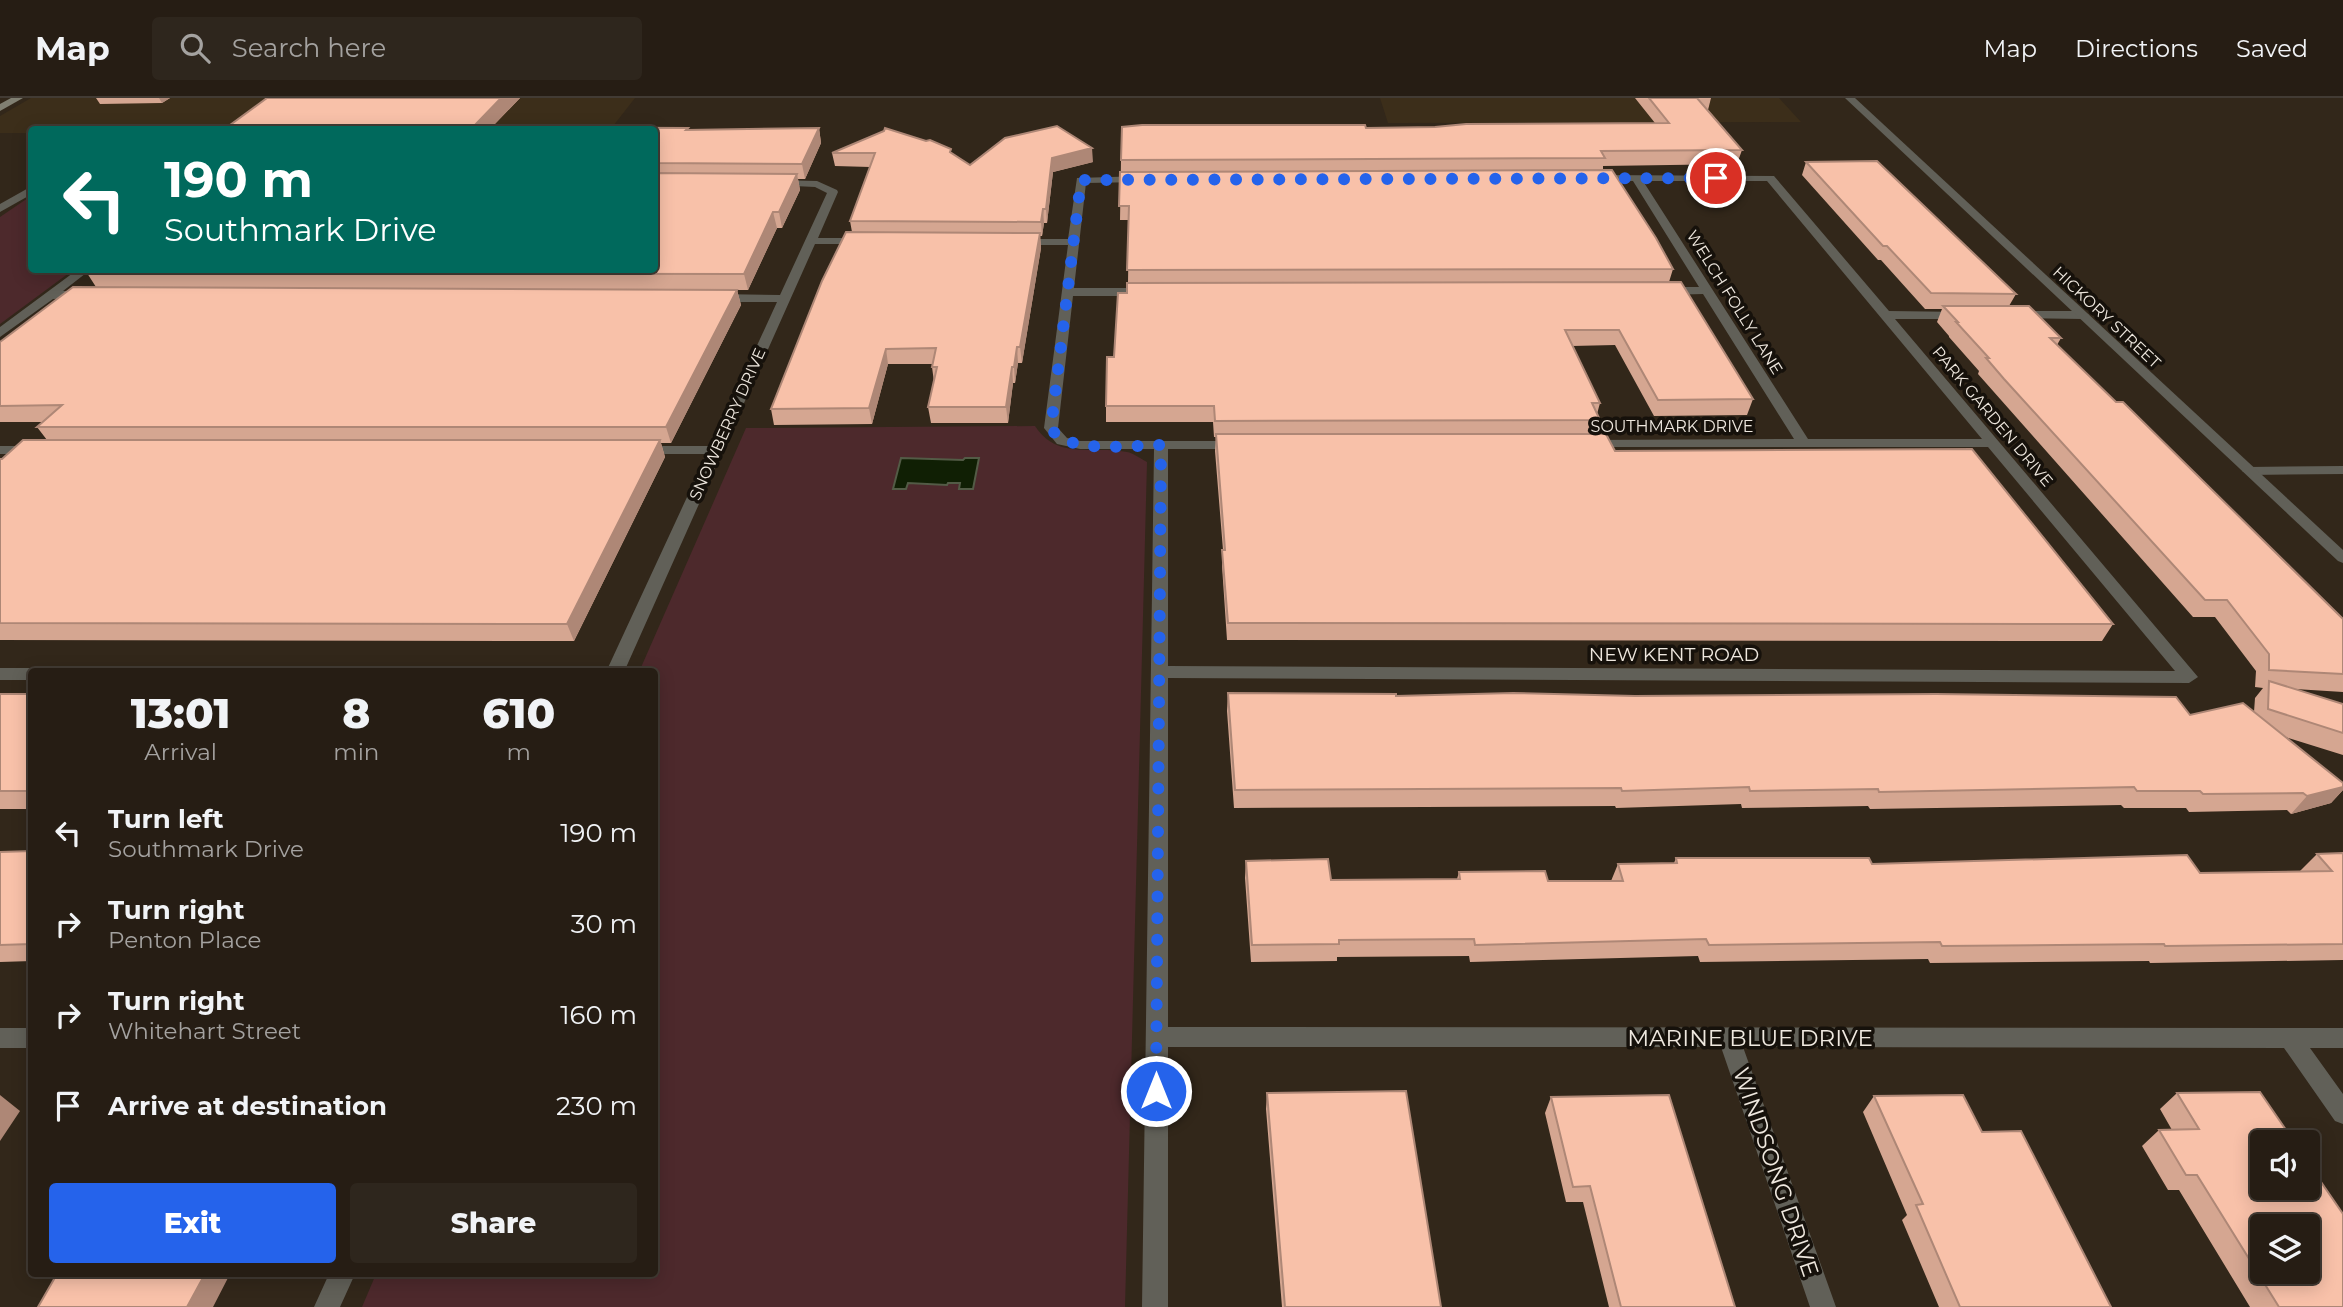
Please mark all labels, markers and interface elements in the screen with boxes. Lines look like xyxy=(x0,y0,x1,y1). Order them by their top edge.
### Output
search box xyxy=(152,17,642,80)
text: Map xyxy=(35,28,110,68)
icon: search xyxy=(176,29,214,67)
text: Search here xyxy=(232,32,386,64)
text: Map xyxy=(1984,34,2037,63)
text: Directions xyxy=(2075,34,2198,63)
text: Saved xyxy=(2236,34,2308,63)
pin xyxy=(1686,148,1746,208)
text: 190 m xyxy=(164,150,313,209)
icon: left xyxy=(49,154,140,245)
icon: arrive xyxy=(1697,159,1735,197)
text: Southmark Drive xyxy=(164,210,437,249)
street label: WELCH FOLLY LANE xyxy=(1683,227,1787,378)
street label: HICKORY STREET xyxy=(2049,263,2165,373)
street label: PARK GARDEN DRIVE xyxy=(1928,342,2057,490)
street label: SNOWBERRY DRIVE xyxy=(685,345,770,503)
street label: SOUTHMARK DRIVE xyxy=(1591,417,1753,436)
street label: NEW KENT ROAD xyxy=(1589,643,1759,666)
text: 13:01 xyxy=(131,687,230,739)
text: 8 xyxy=(342,687,370,739)
text: 610 xyxy=(482,687,555,739)
text: Arrival xyxy=(144,738,217,766)
text: min xyxy=(333,738,379,766)
text: m xyxy=(506,738,531,766)
text: Turn left xyxy=(108,803,224,835)
icon: left xyxy=(49,814,87,852)
text: 190 m xyxy=(560,817,637,849)
text: Southmark Drive xyxy=(108,835,304,863)
text: Turn right xyxy=(108,894,244,926)
icon: right xyxy=(49,905,87,943)
text: 30 m xyxy=(571,908,637,940)
text: Penton Place xyxy=(108,926,261,954)
text: Turn right xyxy=(108,985,244,1017)
icon: right xyxy=(49,996,87,1034)
text: 160 m xyxy=(560,999,637,1031)
text: Whitehart Street xyxy=(108,1017,301,1045)
street label: MARINE BLUE DRIVE xyxy=(1627,1024,1873,1052)
position arrow xyxy=(1119,1054,1193,1128)
street label: WINDSONG DRIVE xyxy=(1727,1064,1825,1280)
icon: arrive xyxy=(49,1087,87,1125)
text: Arrive at destination xyxy=(108,1090,387,1122)
text: 230 m xyxy=(556,1090,637,1122)
map controls xyxy=(2250,1130,2320,1284)
button: sound xyxy=(2250,1130,2320,1200)
button: Exit xyxy=(49,1183,336,1263)
button: Share xyxy=(350,1183,637,1263)
button: layers xyxy=(2250,1214,2320,1284)

